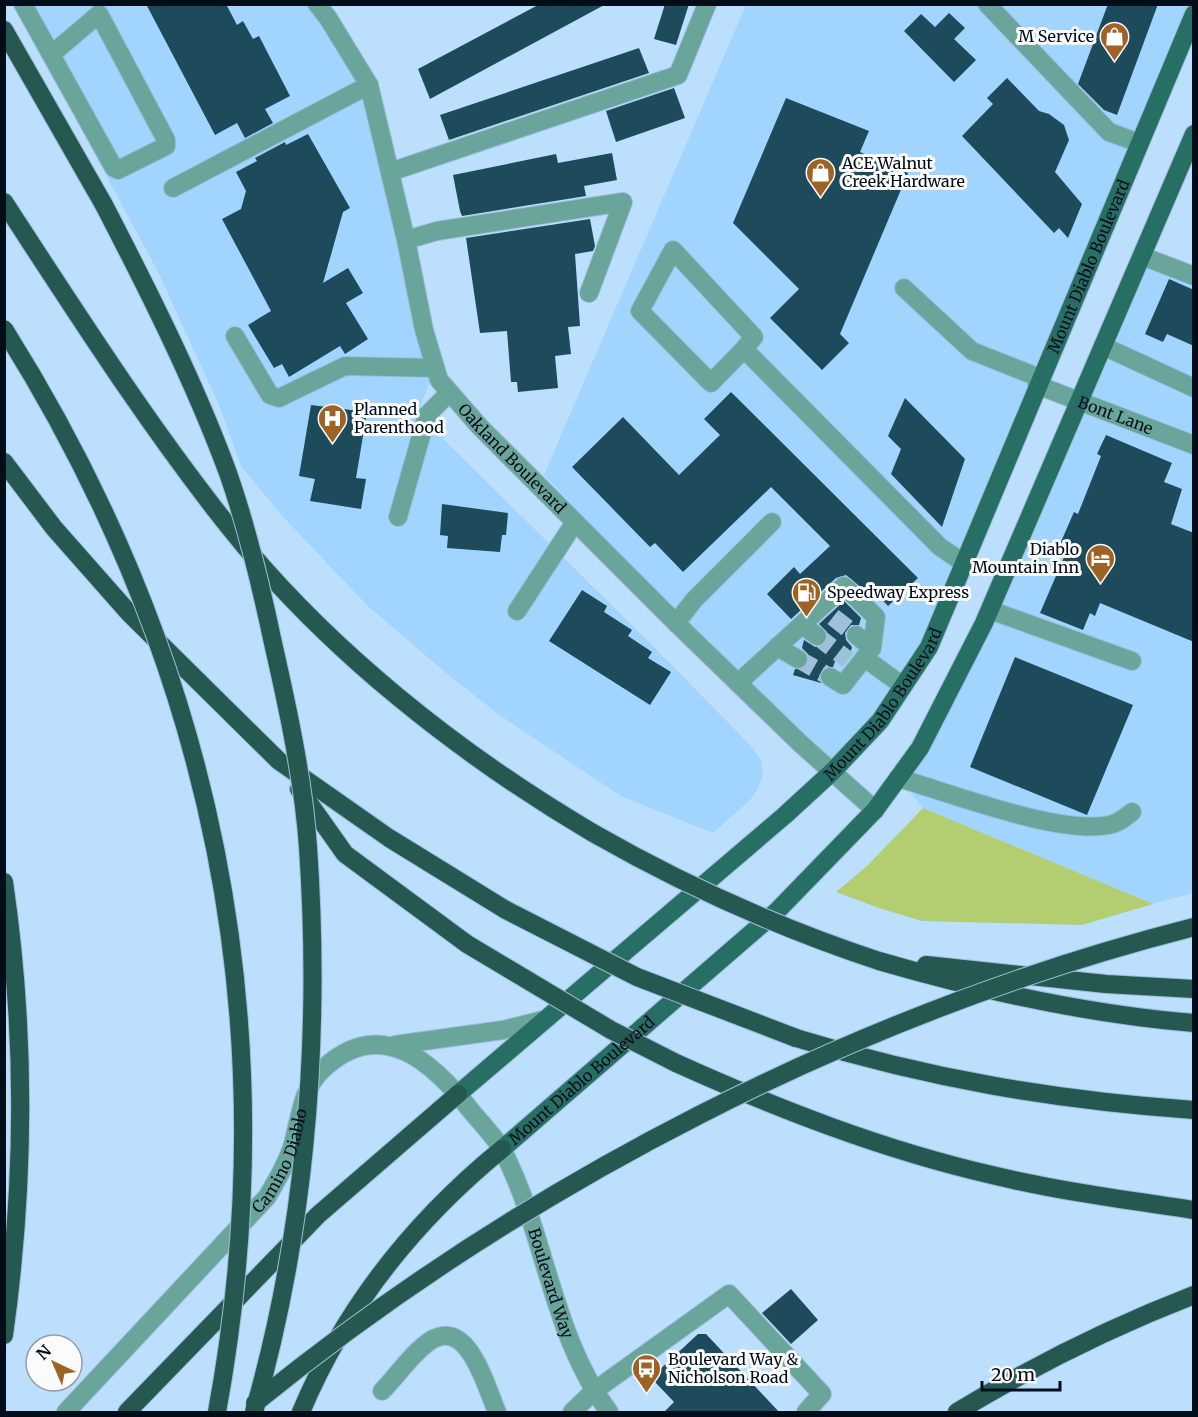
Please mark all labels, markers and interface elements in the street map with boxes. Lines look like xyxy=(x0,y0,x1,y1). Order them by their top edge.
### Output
shop icon: M Service xyxy=(1099,20,1131,62)
place label: M Service xyxy=(1018,26,1094,46)
place label: ACE Walnut Creek Hardware xyxy=(841,153,965,191)
shop icon: ACE Walnut Creek Hardware xyxy=(805,156,837,198)
street label: Mount Diablo Boulevard xyxy=(1043,176,1134,356)
street label: Bont Lane xyxy=(1075,392,1156,438)
place label: Planned Parenthood xyxy=(354,399,444,437)
street label: Oakland Boulevard xyxy=(454,399,571,518)
hospital icon: Planned Parenthood xyxy=(317,402,349,444)
place label: Diablo Mountain Inn xyxy=(972,539,1079,577)
hotel icon: Diablo Mountain Inn xyxy=(1084,542,1116,584)
fuel station icon: Speedway Express xyxy=(790,576,822,618)
place label: Speedway Express xyxy=(827,582,969,602)
street label: Mount Diablo Boulevard xyxy=(819,624,946,785)
street label: Mount Diablo Boulevard xyxy=(504,1011,659,1149)
street label: Camino Diablo xyxy=(247,1106,311,1217)
street label: Boulevard Way xyxy=(524,1226,578,1342)
north arrow xyxy=(24,1333,84,1393)
text: N xyxy=(32,1340,55,1364)
place label: Boulevard Way & Nicholson Road xyxy=(668,1349,798,1387)
bus stop icon: Boulevard Way & Nicholson Road xyxy=(631,1352,663,1394)
scale bar xyxy=(982,1354,1060,1392)
text: 20 m xyxy=(991,1363,1035,1386)

